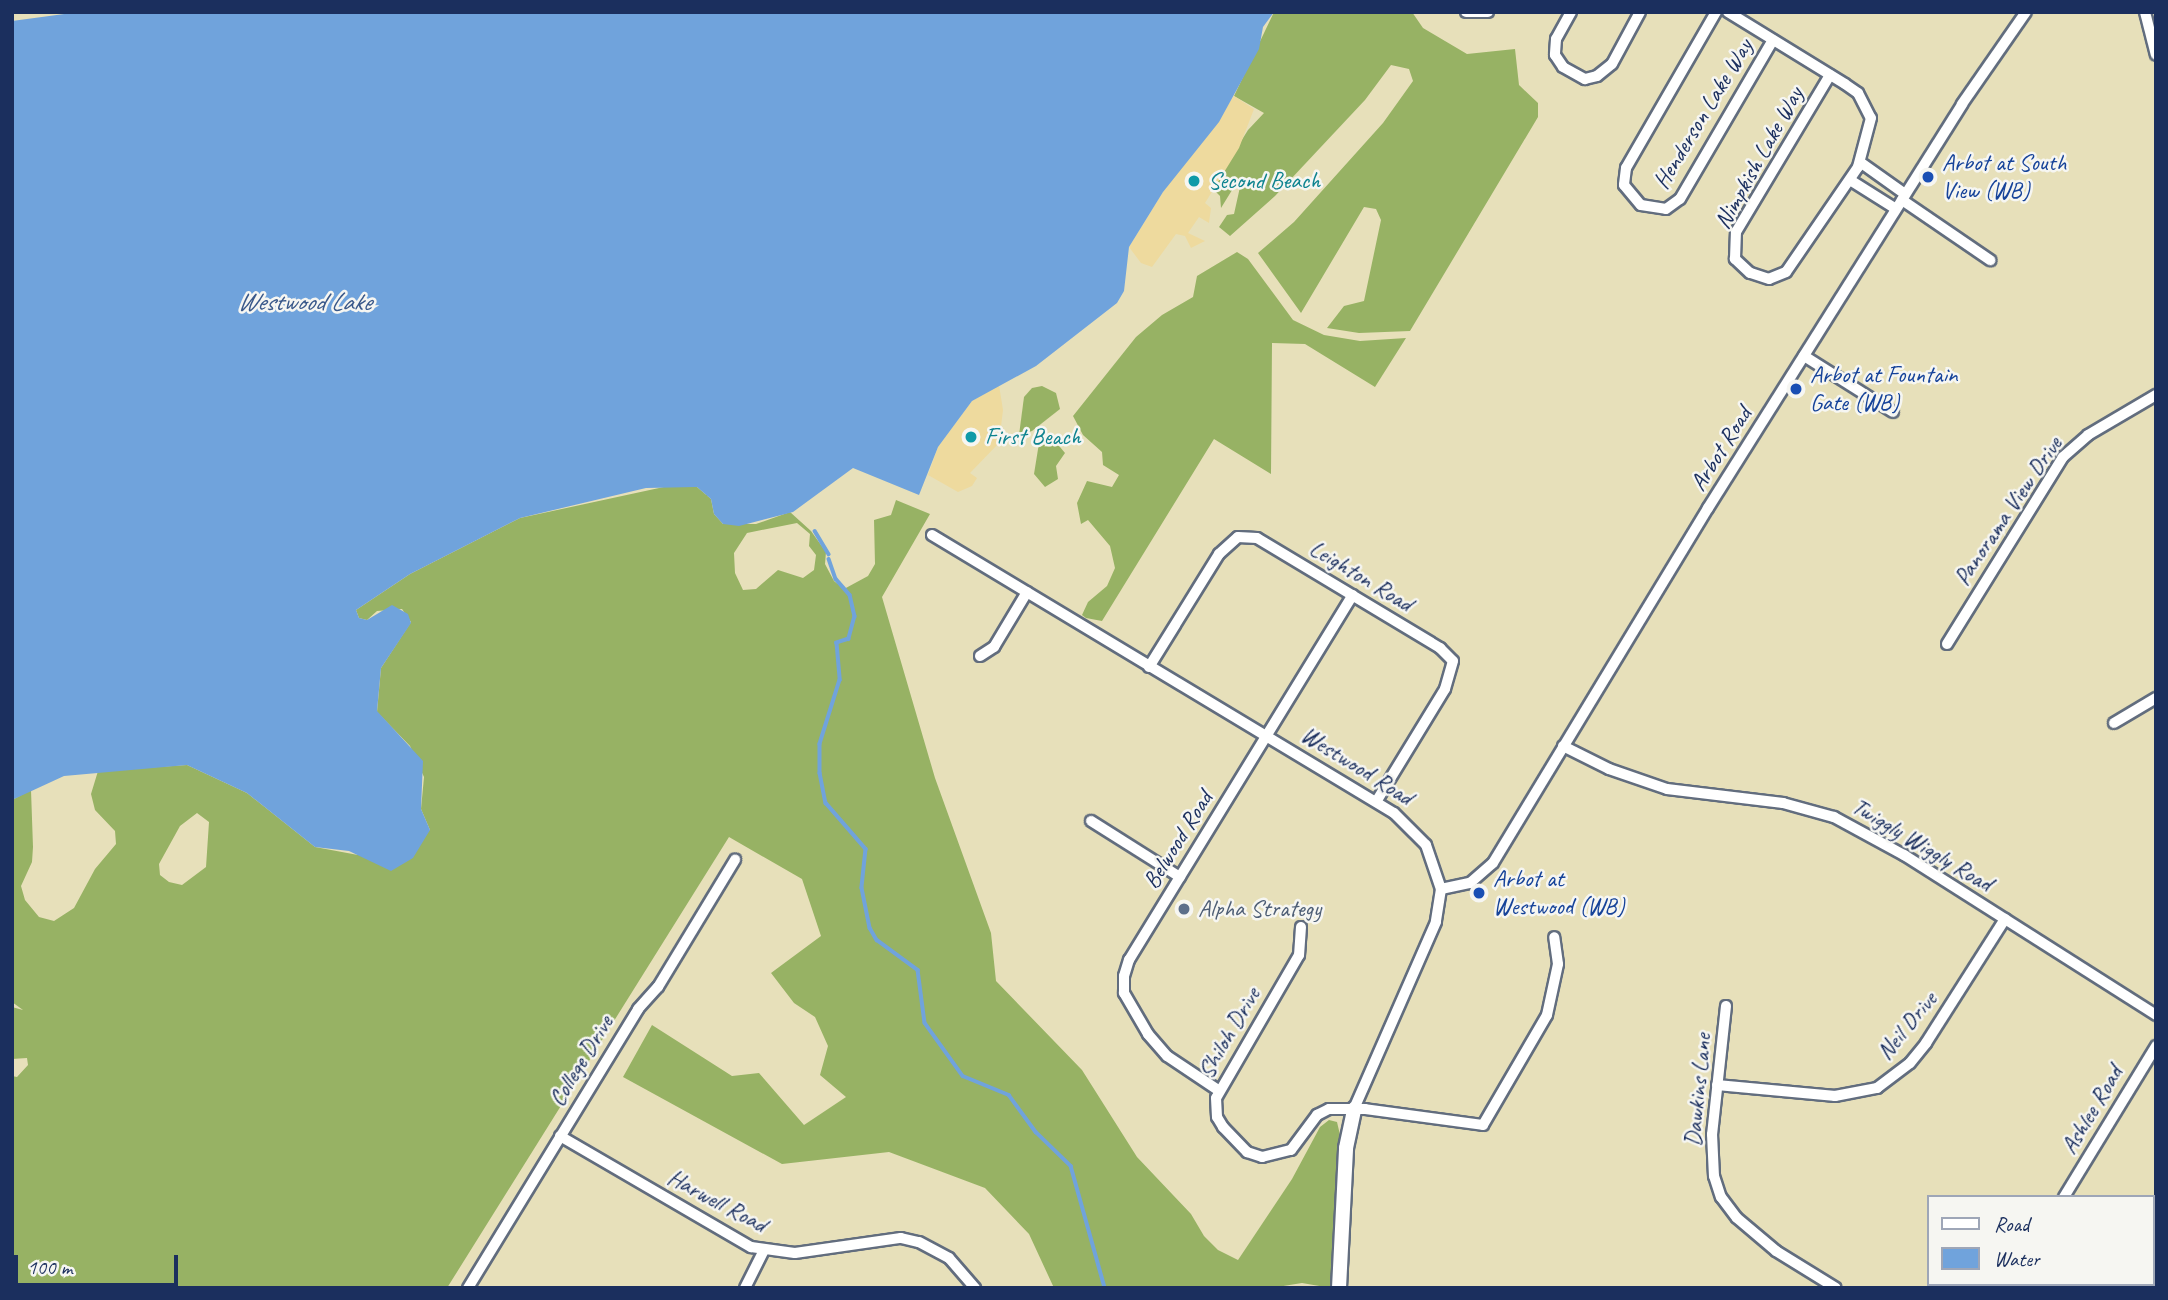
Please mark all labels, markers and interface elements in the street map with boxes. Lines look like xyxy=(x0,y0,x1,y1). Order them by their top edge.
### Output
street label: Henderson Lake Way xyxy=(1647,34,1759,194)
street label: Nimpkish Lake Way xyxy=(1708,82,1810,234)
place label: Arbot at South View (WB) xyxy=(1942,149,2067,205)
place label: Second Beach xyxy=(1208,167,1319,195)
marker: Arbot at South View (WB) xyxy=(1920,169,1936,185)
marker: Second Beach xyxy=(1186,173,1202,189)
water label: Westwood Lake xyxy=(237,286,371,318)
place label: Arbot at Fountain Gate (WB) xyxy=(1810,361,1959,417)
marker: Arbot at Fountain Gate (WB) xyxy=(1788,381,1804,397)
street label: Arbot Road xyxy=(1684,402,1758,496)
place label: First Beach xyxy=(985,423,1081,451)
marker: First Beach xyxy=(963,429,979,445)
street label: Panorama View Drive xyxy=(1948,431,2068,591)
street label: Leighton Road xyxy=(1304,534,1418,618)
street label: Westwood Road xyxy=(1296,720,1418,812)
street label: Belwood Road xyxy=(1137,786,1219,894)
street label: Twiggly Wiggly Road xyxy=(1847,792,1997,898)
place label: Arbot at Westwood (WB) xyxy=(1493,865,1624,921)
marker: Arbot at Westwood (WB) xyxy=(1471,885,1487,901)
place label: Alpha Strategy xyxy=(1198,895,1322,923)
marker: Alpha Strategy xyxy=(1176,901,1192,917)
street label: Shiloh Drive xyxy=(1192,982,1266,1084)
street label: Neil Drive xyxy=(1871,986,1943,1066)
street label: College Drive xyxy=(543,1010,619,1112)
street label: Dawkins Lane xyxy=(1679,1032,1717,1148)
street label: Ashlee Road xyxy=(2055,1061,2129,1159)
street label: Harwell Road xyxy=(663,1163,771,1239)
legend xyxy=(1926,1195,2154,1286)
text: Road xyxy=(1994,1211,2029,1237)
scale bar xyxy=(18,1240,182,1284)
text: Water xyxy=(1994,1246,2040,1272)
text: 100 m xyxy=(27,1254,72,1280)

